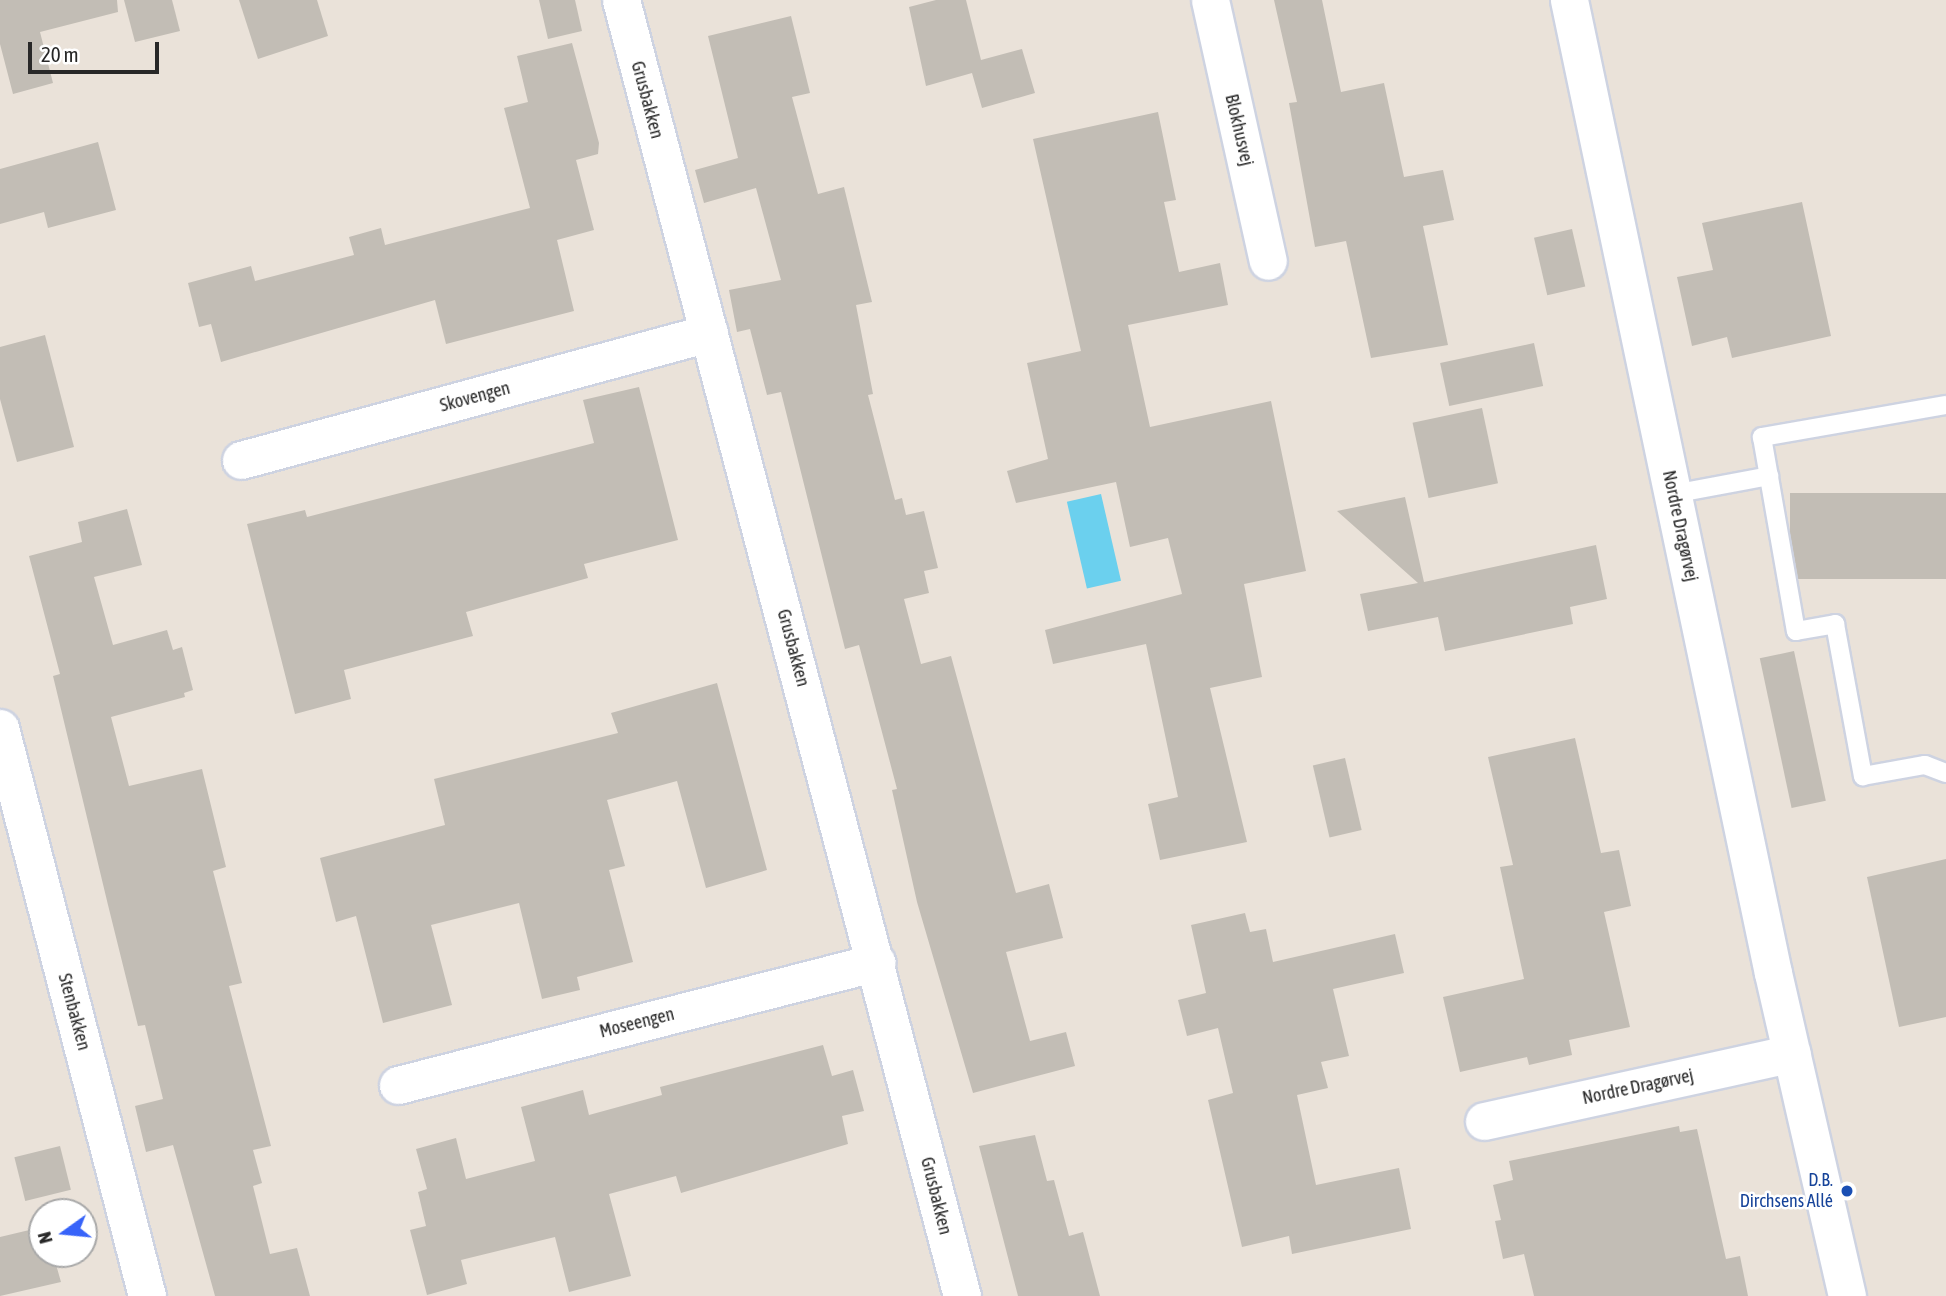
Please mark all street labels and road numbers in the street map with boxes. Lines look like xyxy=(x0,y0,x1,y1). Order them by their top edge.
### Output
street label: Grusbakken xyxy=(626,59,668,141)
street label: Blokhusvej xyxy=(1220,92,1258,168)
street label: Skovengen xyxy=(438,377,512,417)
street label: Nordre Dragørvej xyxy=(1658,469,1702,583)
street label: Grusbakken xyxy=(772,607,814,689)
street label: Stenbakken xyxy=(53,971,95,1053)
street label: Moseengen xyxy=(597,1003,677,1043)
street label: Nordre Dragørvej xyxy=(1581,1065,1695,1109)
street label: Grusbakken xyxy=(916,1155,956,1237)

